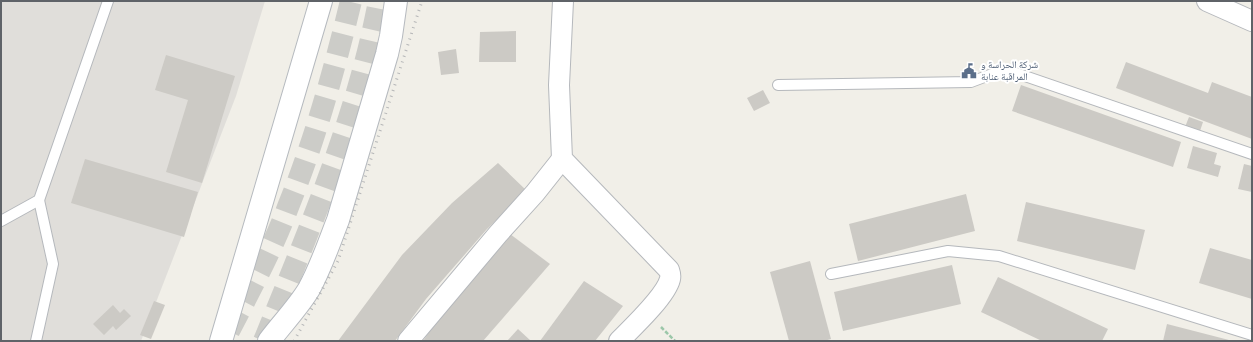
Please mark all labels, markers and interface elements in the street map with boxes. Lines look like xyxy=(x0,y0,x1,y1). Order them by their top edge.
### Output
place label: شركة الحراسة و المراقبة عنابة xyxy=(981,59,1038,83)
public building icon: شركة الحراسة و المراقبة عنابة xyxy=(960,62,978,80)

